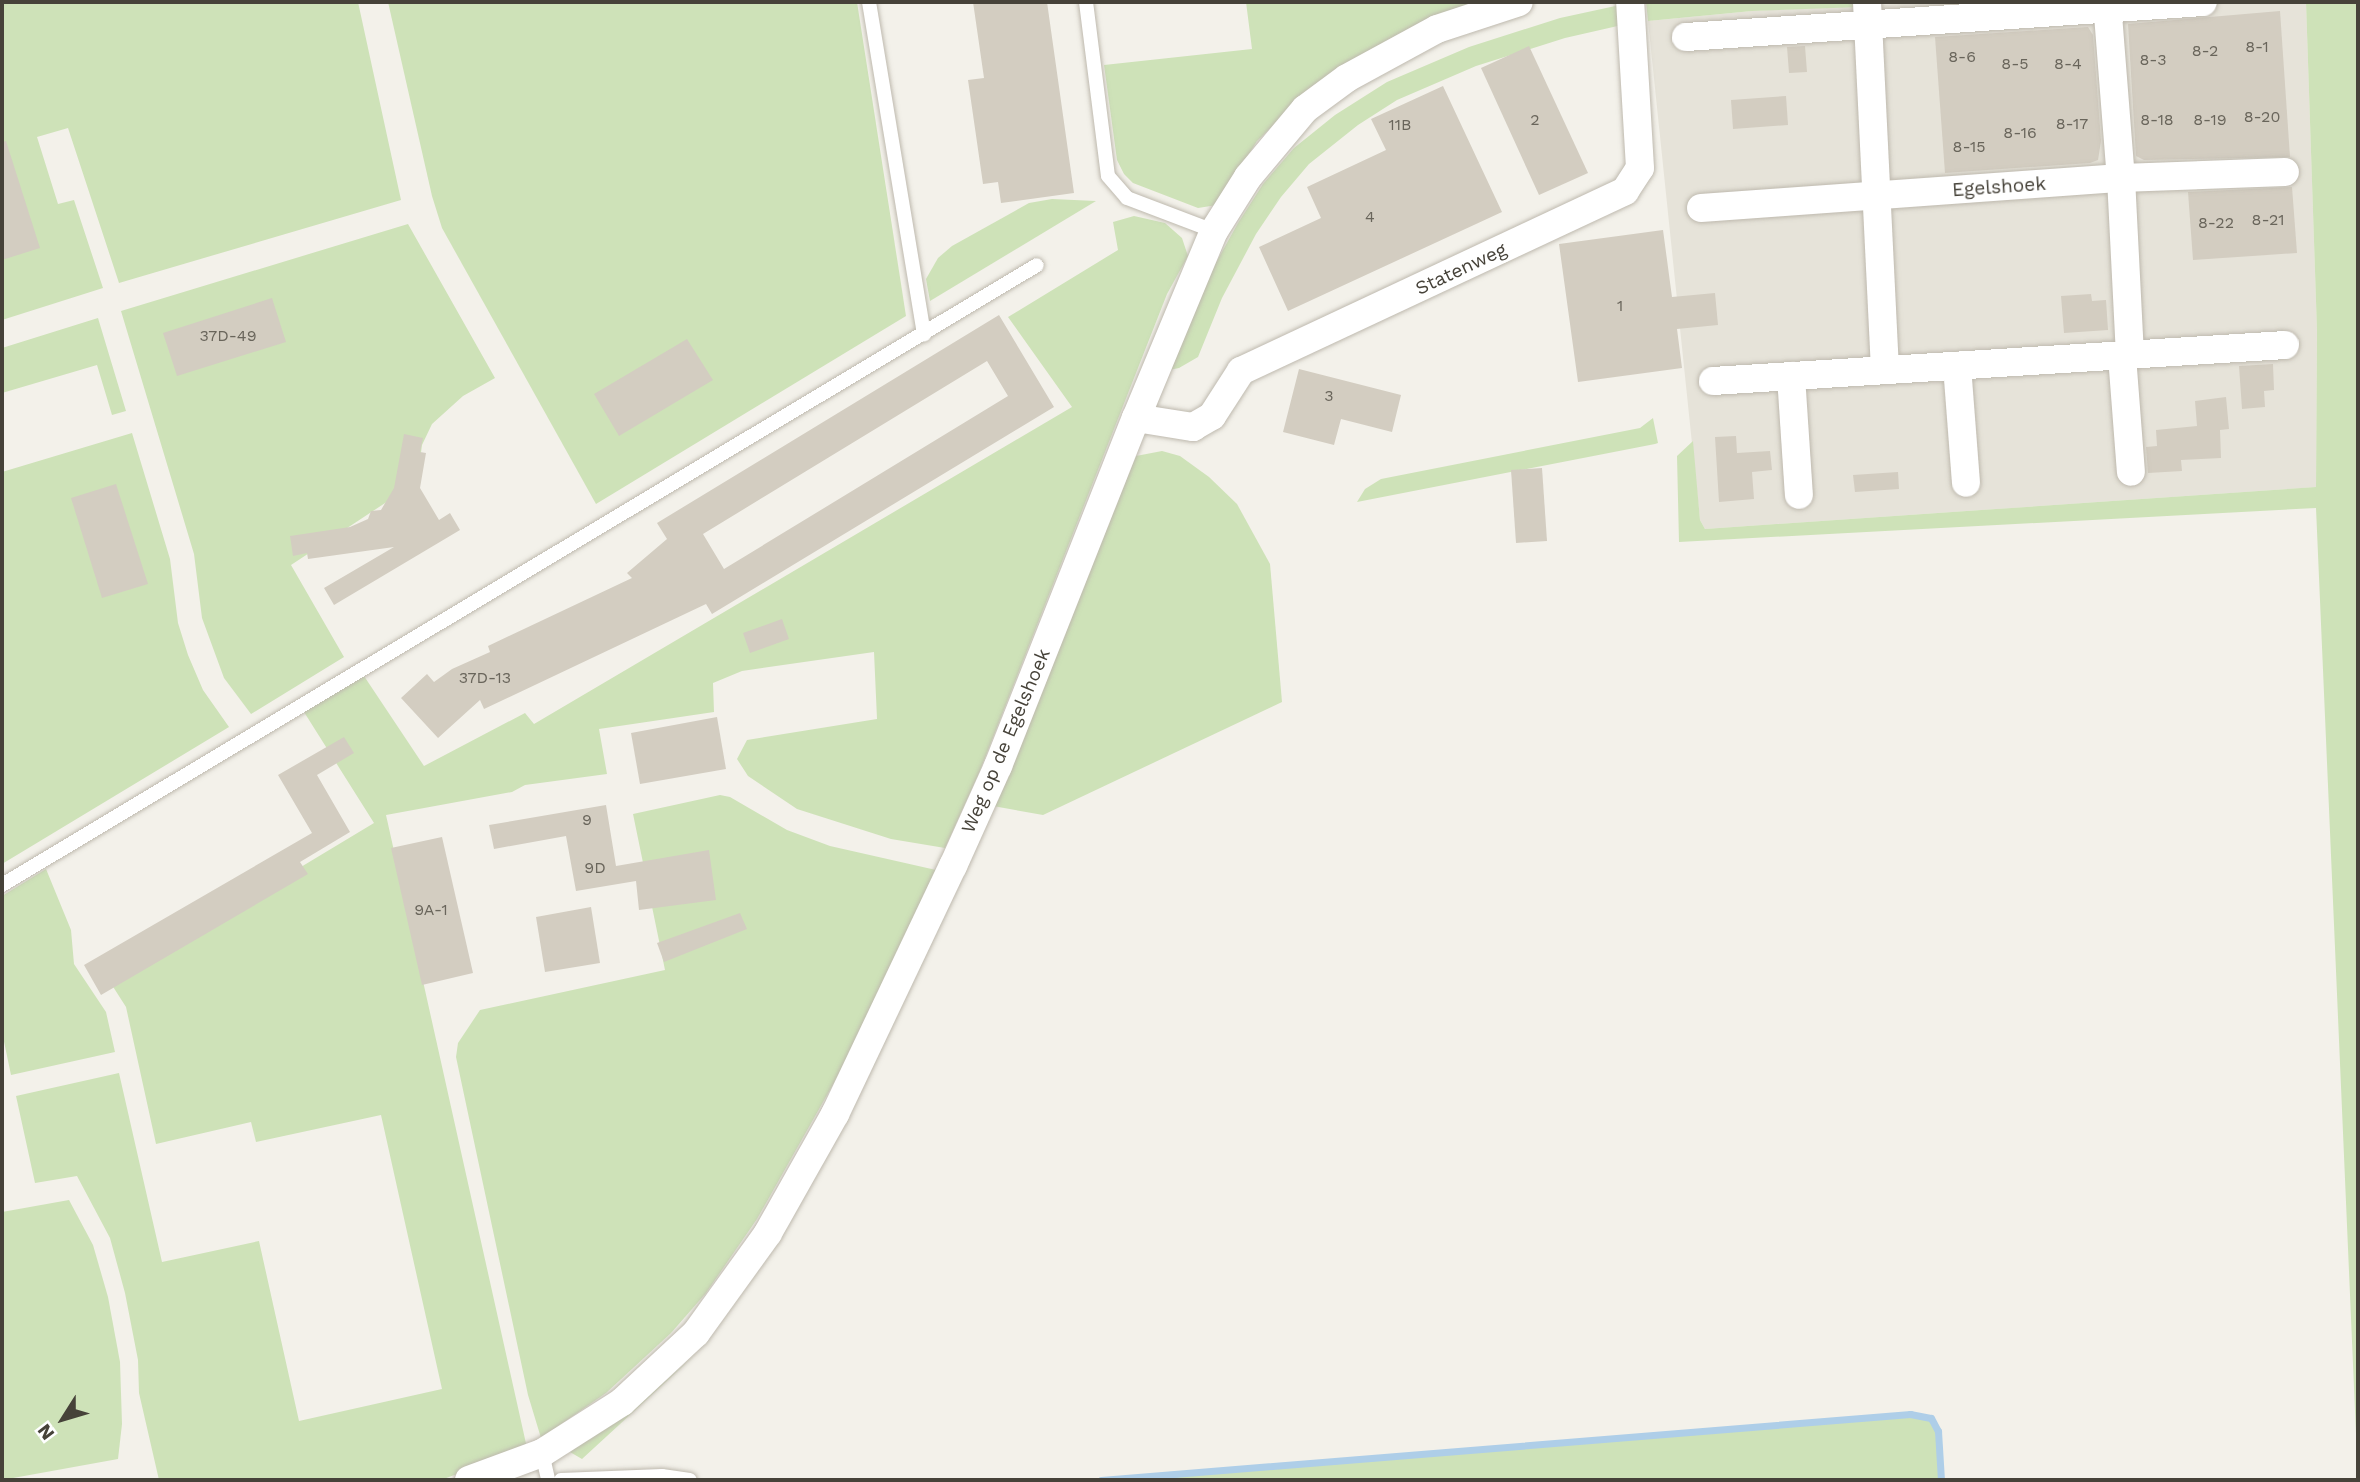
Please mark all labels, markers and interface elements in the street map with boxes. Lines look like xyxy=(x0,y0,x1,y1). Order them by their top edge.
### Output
house number: 8-1 xyxy=(2245,37,2269,57)
house number: 8-2 xyxy=(2192,41,2218,61)
house number: 8-6 xyxy=(1948,47,1976,67)
house number: 8-3 xyxy=(2139,50,2167,70)
house number: 8-5 xyxy=(2001,54,2029,74)
house number: 8-4 xyxy=(2054,54,2082,74)
house number: 8-20 xyxy=(2244,107,2280,127)
house number: 2 xyxy=(1530,110,1540,130)
house number: 8-18 xyxy=(2140,110,2174,130)
house number: 8-19 xyxy=(2193,110,2227,130)
house number: 8-17 xyxy=(2056,114,2088,134)
house number: 11B xyxy=(1389,115,1411,135)
house number: 8-16 xyxy=(2003,123,2037,143)
house number: 8-15 xyxy=(1953,137,1985,157)
street label: Egelshoek xyxy=(1951,172,2047,202)
house number: 4 xyxy=(1365,207,1375,227)
house number: 8-21 xyxy=(2252,210,2284,230)
house number: 8-22 xyxy=(2198,213,2234,233)
street label: Statenweg xyxy=(1412,238,1510,300)
house number: 1 xyxy=(1617,296,1623,316)
house number: 37D-49 xyxy=(199,326,257,346)
house number: 3 xyxy=(1324,386,1334,406)
street label: Weg op de Egelshoek xyxy=(957,645,1055,837)
house number: 37D-13 xyxy=(459,668,511,688)
house number: 9 xyxy=(582,810,592,830)
house number: 9D xyxy=(584,858,606,878)
house number: 9A-1 xyxy=(414,900,448,920)
north arrow xyxy=(28,1384,98,1454)
text: N xyxy=(32,1419,59,1444)

